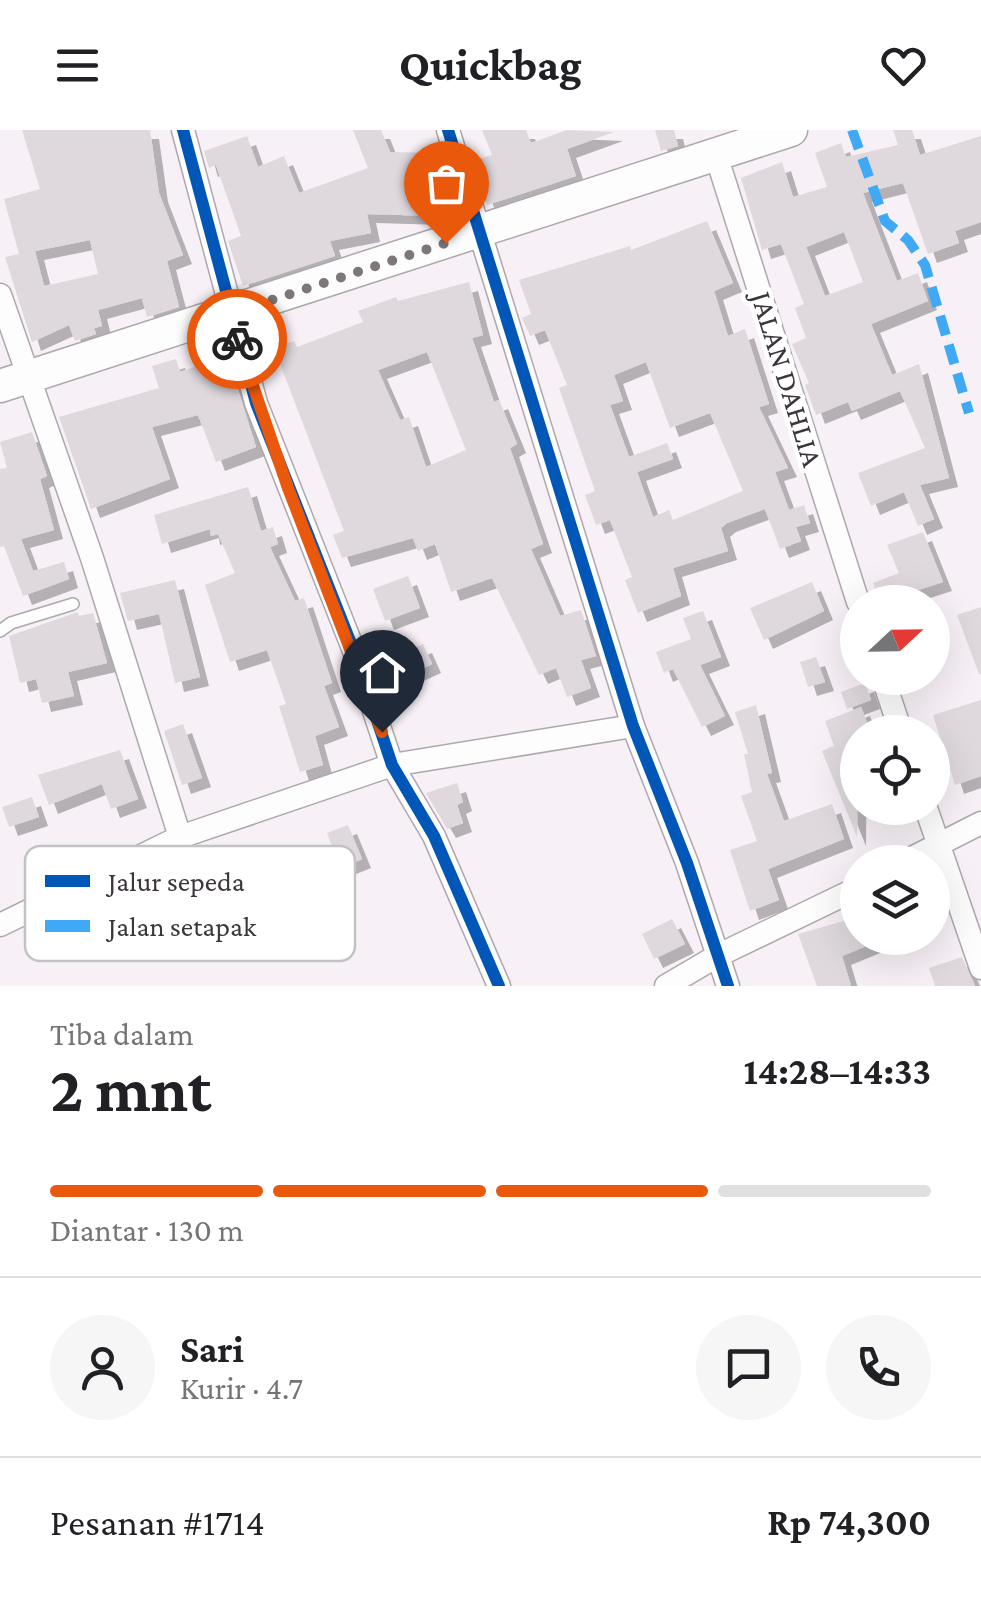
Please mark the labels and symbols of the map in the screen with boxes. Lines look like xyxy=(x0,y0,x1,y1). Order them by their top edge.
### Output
pin xyxy=(404,141,489,244)
street label: JALAN DAHLIA xyxy=(744,285,830,471)
courier xyxy=(187,289,287,389)
north arrow xyxy=(840,585,950,695)
pin xyxy=(340,630,425,733)
legend xyxy=(25,846,355,961)
text: Jalur sepeda xyxy=(105,866,245,897)
text: Jalan setapak xyxy=(105,911,257,942)

